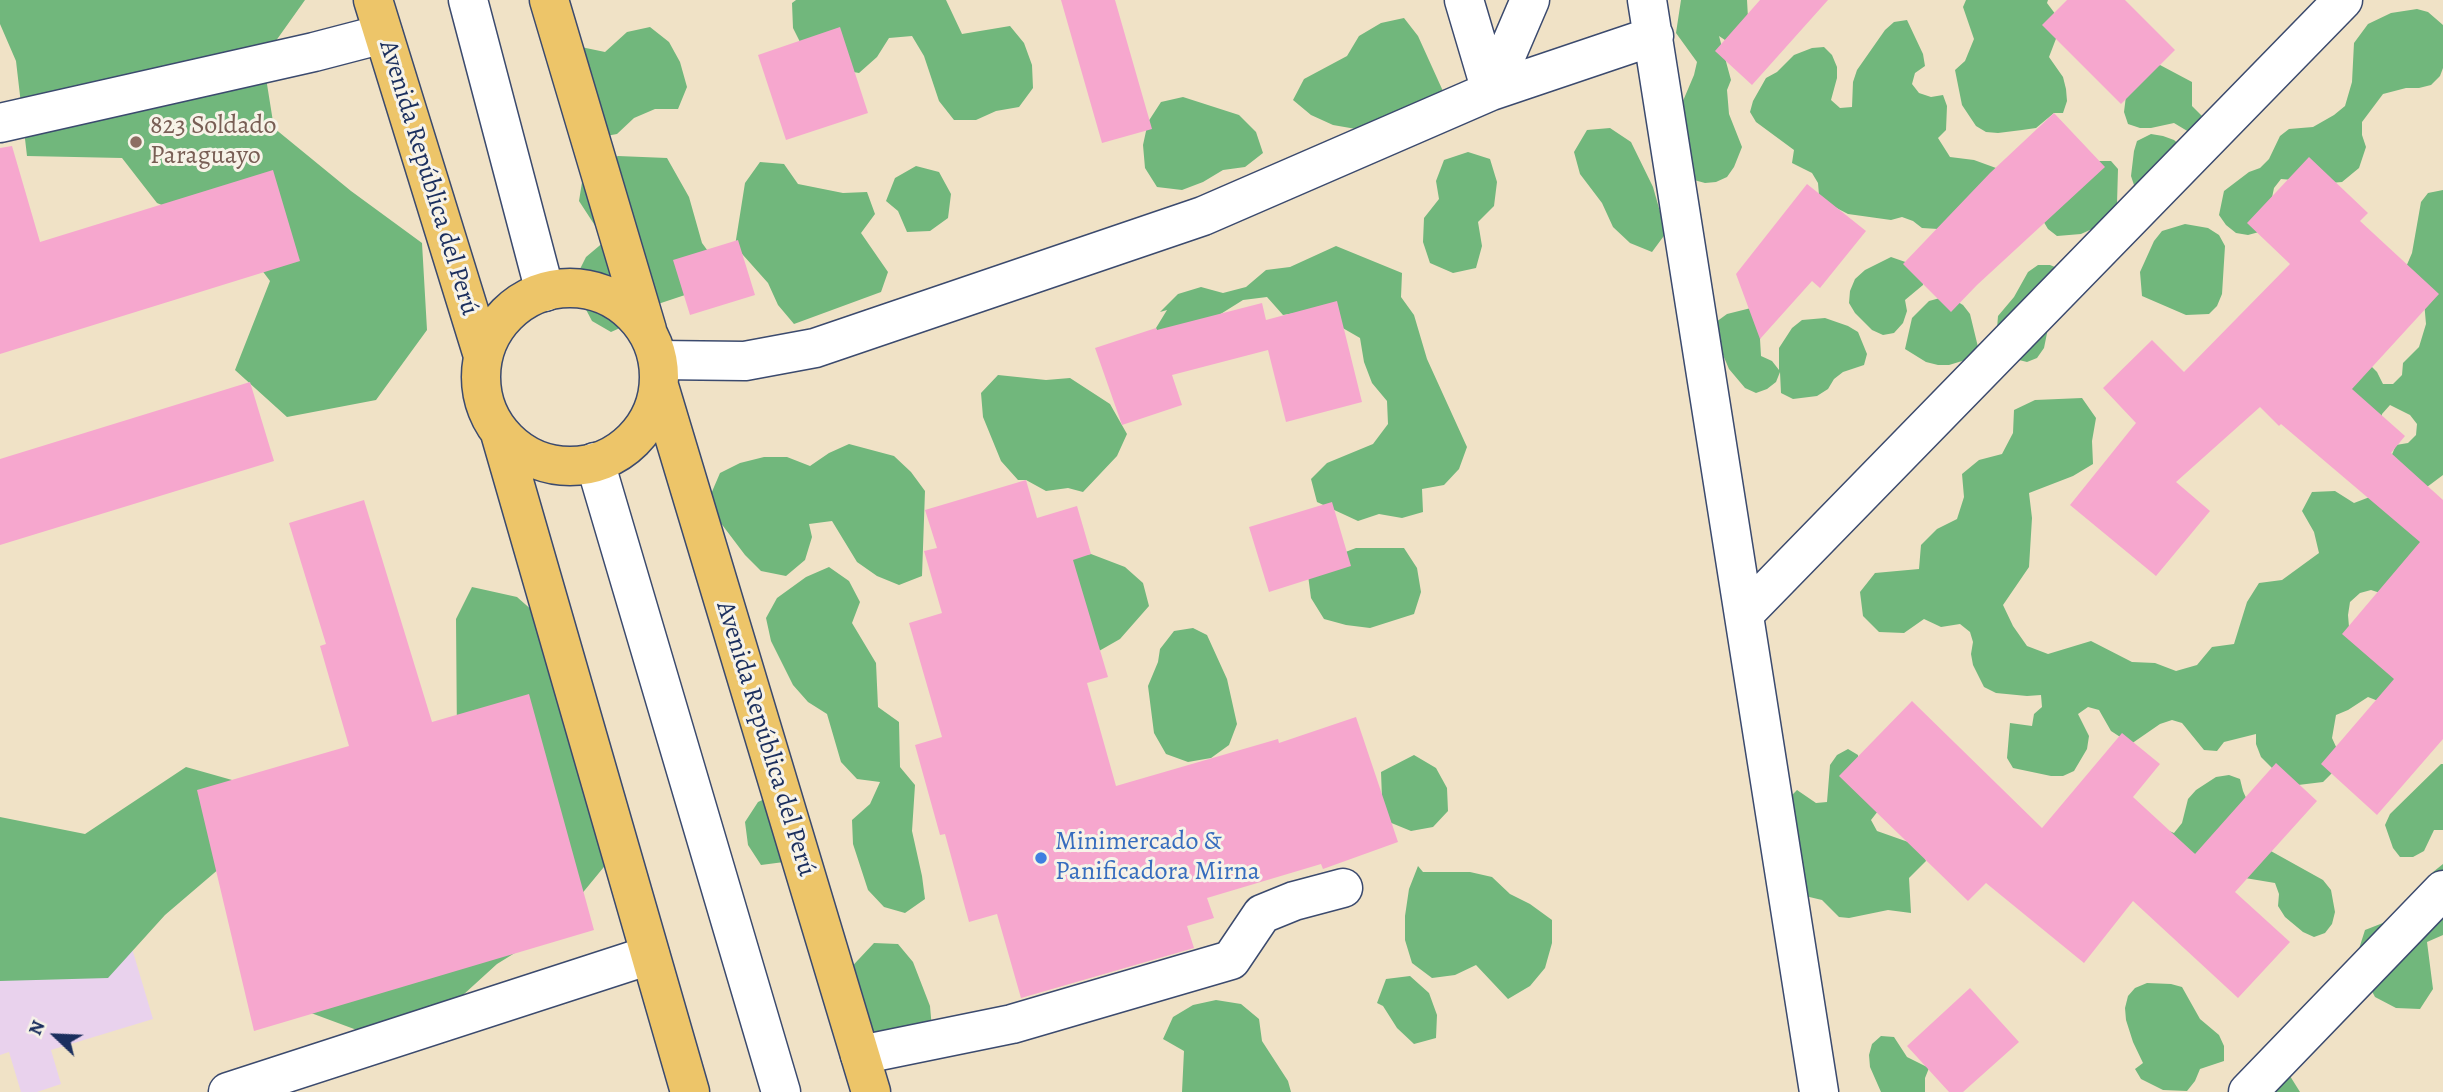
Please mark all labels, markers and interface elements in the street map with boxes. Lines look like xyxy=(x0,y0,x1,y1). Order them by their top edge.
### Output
street label: Avenida República del Perú xyxy=(371,37,485,319)
place label: 823 Soldado Paraguayo xyxy=(150,111,276,172)
marker: 823 Soldado Paraguayo xyxy=(128,134,144,150)
street label: Avenida República del Perú xyxy=(708,598,822,880)
place label: Minimercado & Panificadora Mirna xyxy=(1055,827,1260,888)
marker: Minimercado & Panificadora Mirna xyxy=(1033,850,1049,866)
north arrow xyxy=(21,1001,91,1071)
text: N xyxy=(22,1016,51,1039)

